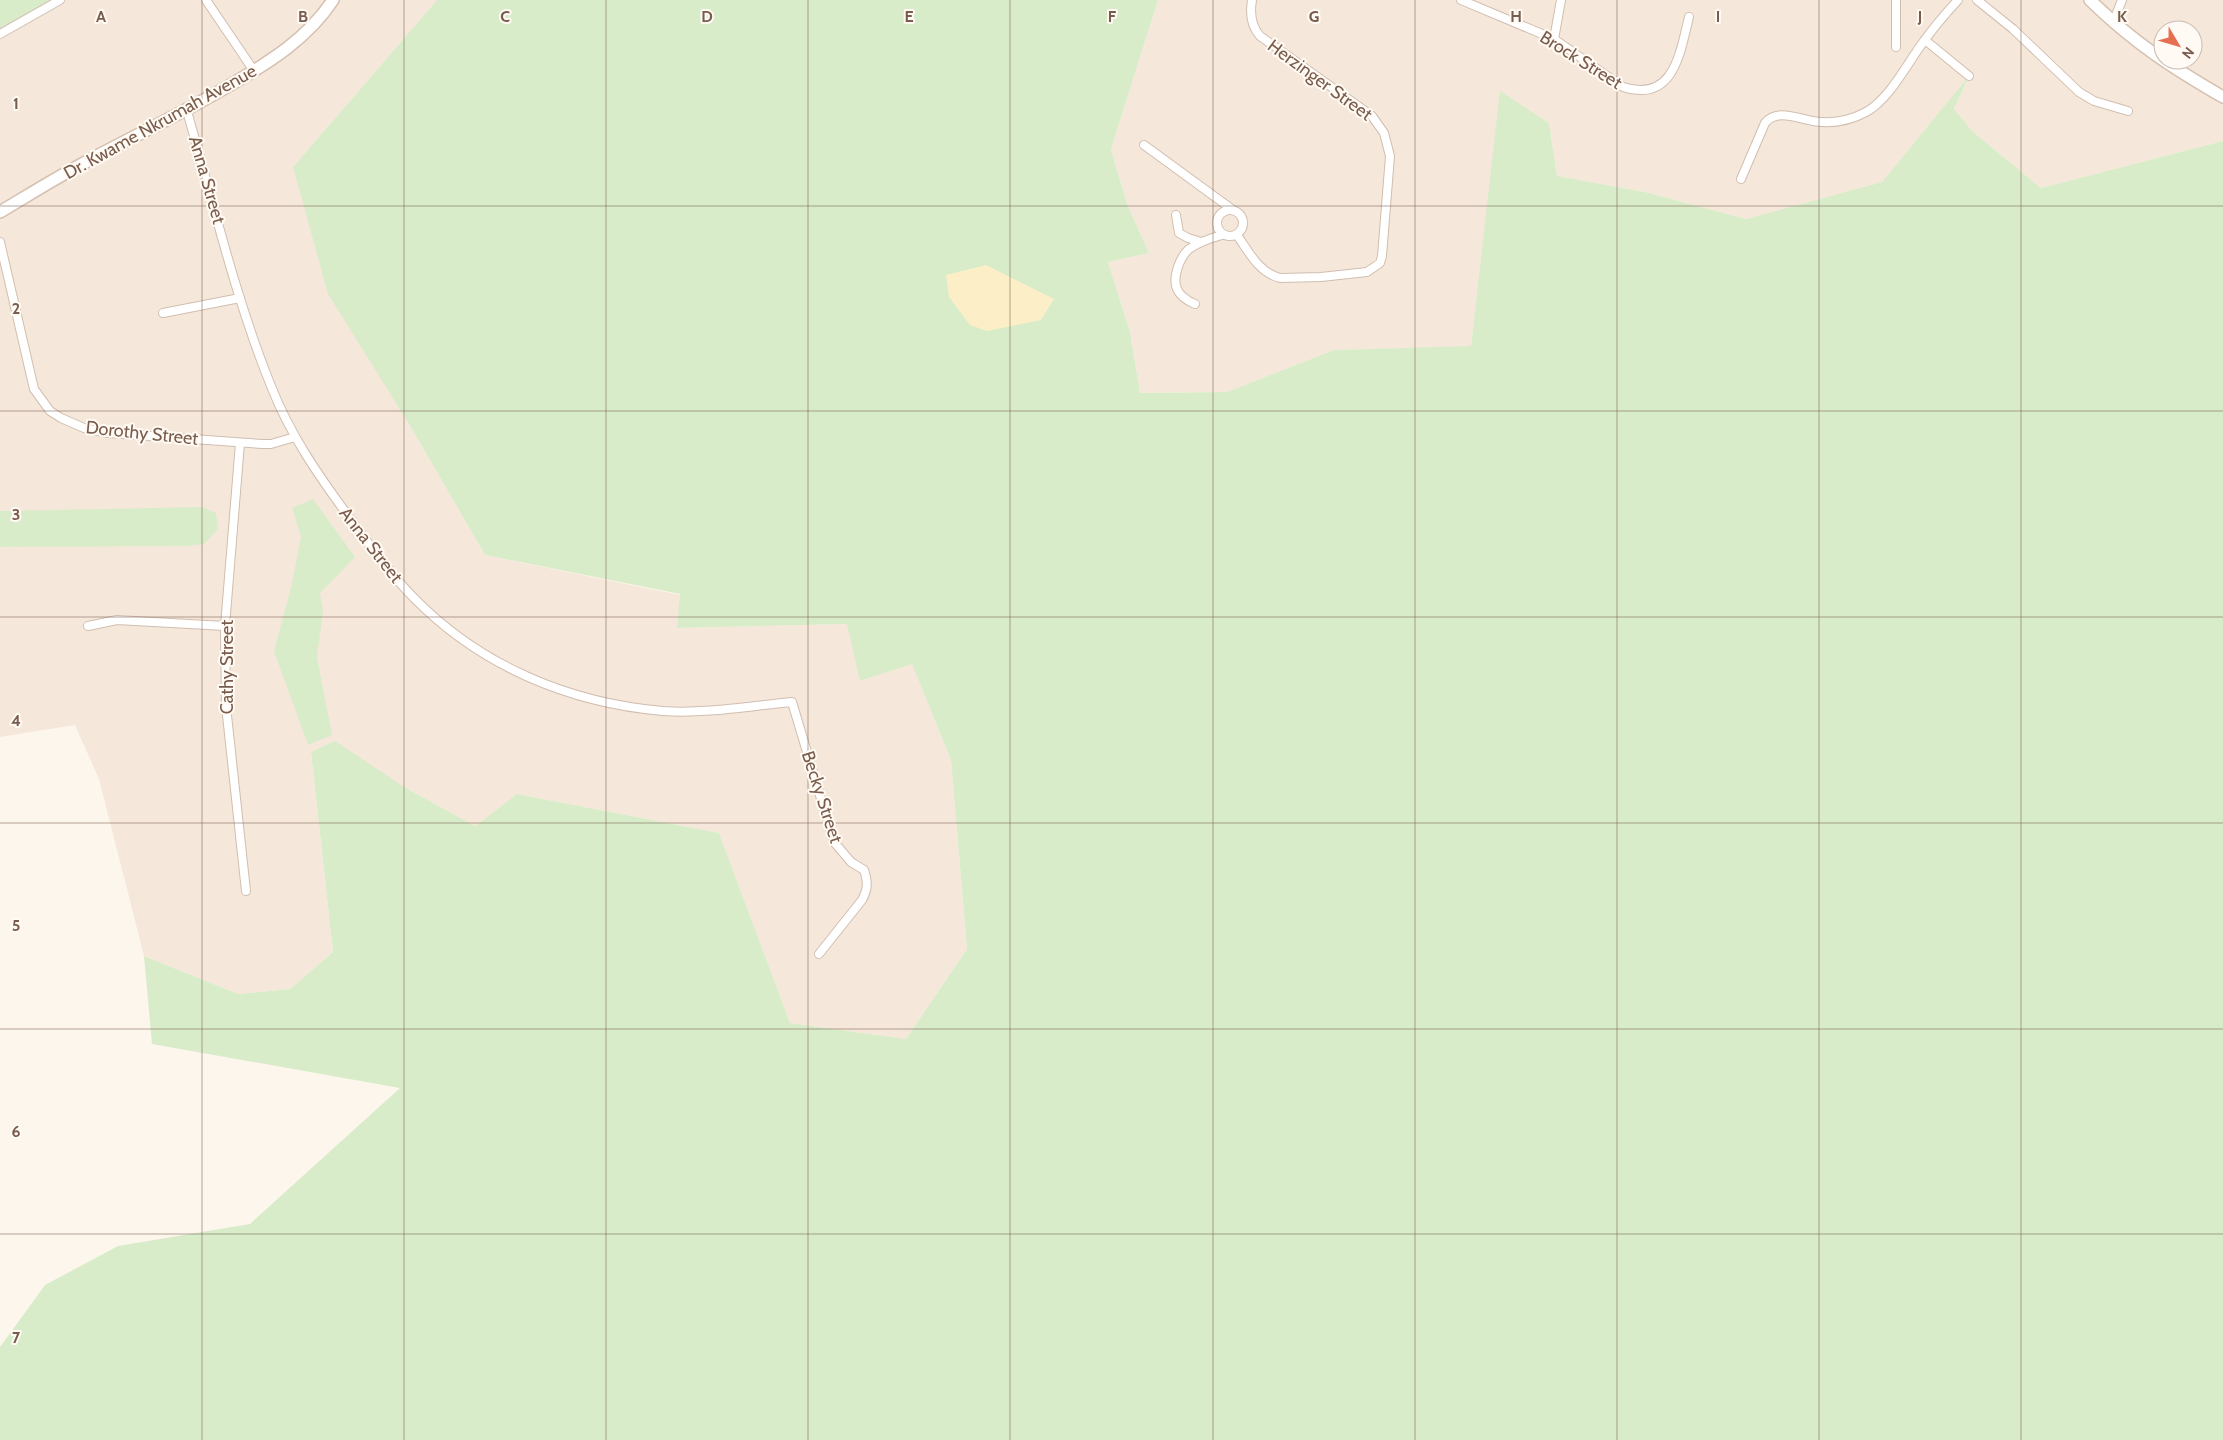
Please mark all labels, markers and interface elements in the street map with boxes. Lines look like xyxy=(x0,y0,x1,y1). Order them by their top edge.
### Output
text: A xyxy=(96,7,106,26)
text: B xyxy=(298,7,308,26)
text: C xyxy=(500,7,510,26)
text: D xyxy=(701,7,713,26)
text: E xyxy=(904,7,914,26)
text: F xyxy=(1108,7,1117,26)
text: G xyxy=(1309,7,1319,26)
text: H xyxy=(1510,7,1522,26)
text: I xyxy=(1716,7,1720,26)
text: J xyxy=(1917,7,1922,26)
text: K xyxy=(2117,7,2127,26)
north arrow xyxy=(2153,20,2203,70)
street label: Brock Street xyxy=(1536,26,1626,94)
street label: Herzinger Street xyxy=(1263,35,1377,125)
text: N xyxy=(2178,44,2198,62)
street label: Dr. Kwame Nkrumah Avenue xyxy=(60,60,260,184)
text: 1 xyxy=(13,94,19,113)
street label: Anna Street xyxy=(184,134,230,226)
text: 2 xyxy=(12,299,20,318)
street label: Dorothy Street xyxy=(85,416,199,450)
street label: Anna Street xyxy=(335,503,407,587)
text: 3 xyxy=(12,505,20,524)
street label: Cathy Street xyxy=(216,620,238,714)
text: 4 xyxy=(11,711,21,730)
street label: Becky Street xyxy=(797,748,847,846)
text: 5 xyxy=(12,916,20,935)
text: 6 xyxy=(12,1122,21,1141)
text: 7 xyxy=(12,1328,21,1347)

